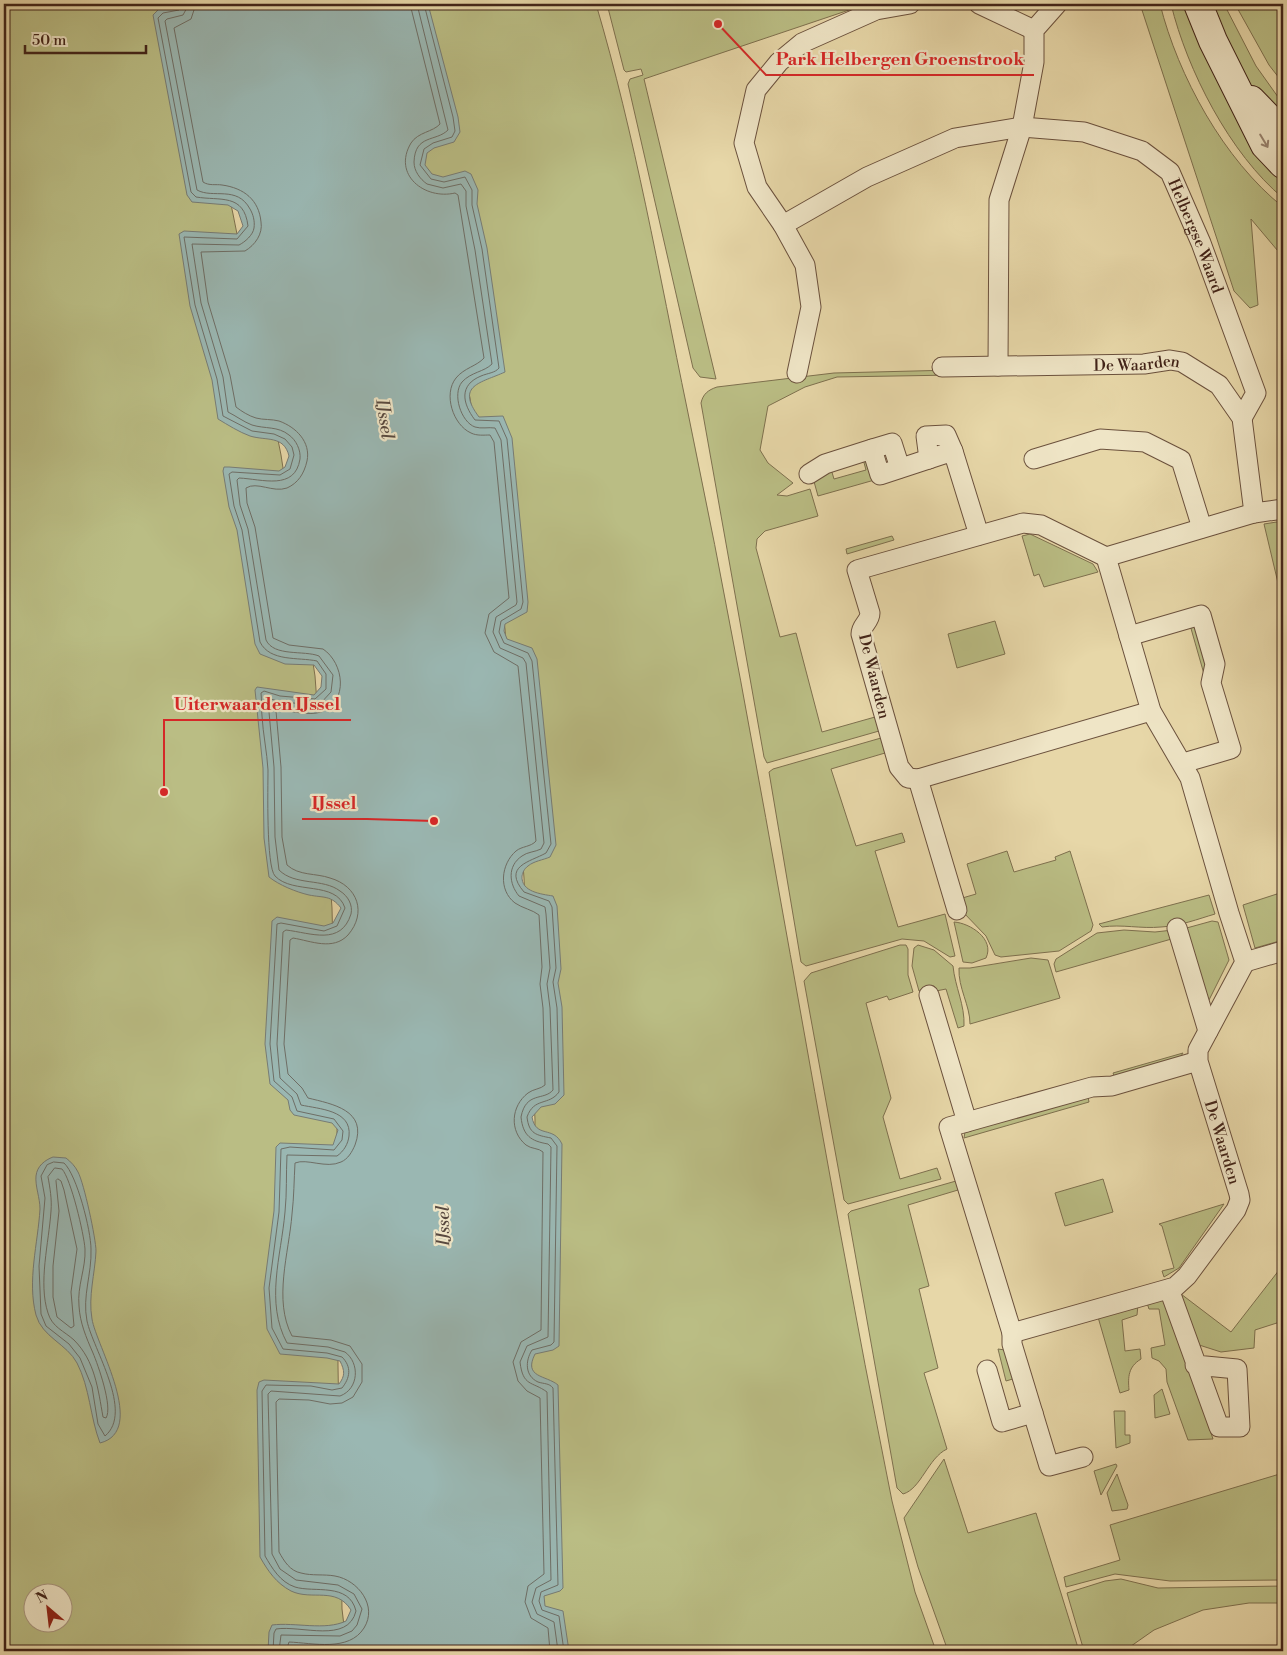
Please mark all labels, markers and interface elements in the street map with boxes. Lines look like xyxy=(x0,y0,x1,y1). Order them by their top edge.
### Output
scale bar xyxy=(25,22,146,54)
text: 50 m xyxy=(32,31,66,50)
callout: Park Helbergen Groenstrook xyxy=(766,42,1034,75)
text: Park Helbergen Groenstrook xyxy=(776,48,1025,71)
one-way arrow xyxy=(1259,134,1269,148)
street label: Helbergse Waard xyxy=(1163,176,1227,296)
street label: De Waarden xyxy=(1093,351,1182,376)
water label: IJssel xyxy=(370,396,399,441)
street label: De Waarden xyxy=(854,632,894,721)
callout: Uiterwaarden IJssel xyxy=(164,687,351,720)
text: Uiterwaarden IJssel xyxy=(174,693,340,716)
callout: IJssel xyxy=(302,786,367,819)
text: IJssel xyxy=(312,792,357,815)
street label: De Waarden xyxy=(1200,1098,1244,1187)
water label: IJssel xyxy=(432,1205,455,1248)
north arrow xyxy=(22,1582,72,1632)
text: N xyxy=(33,1587,51,1608)

